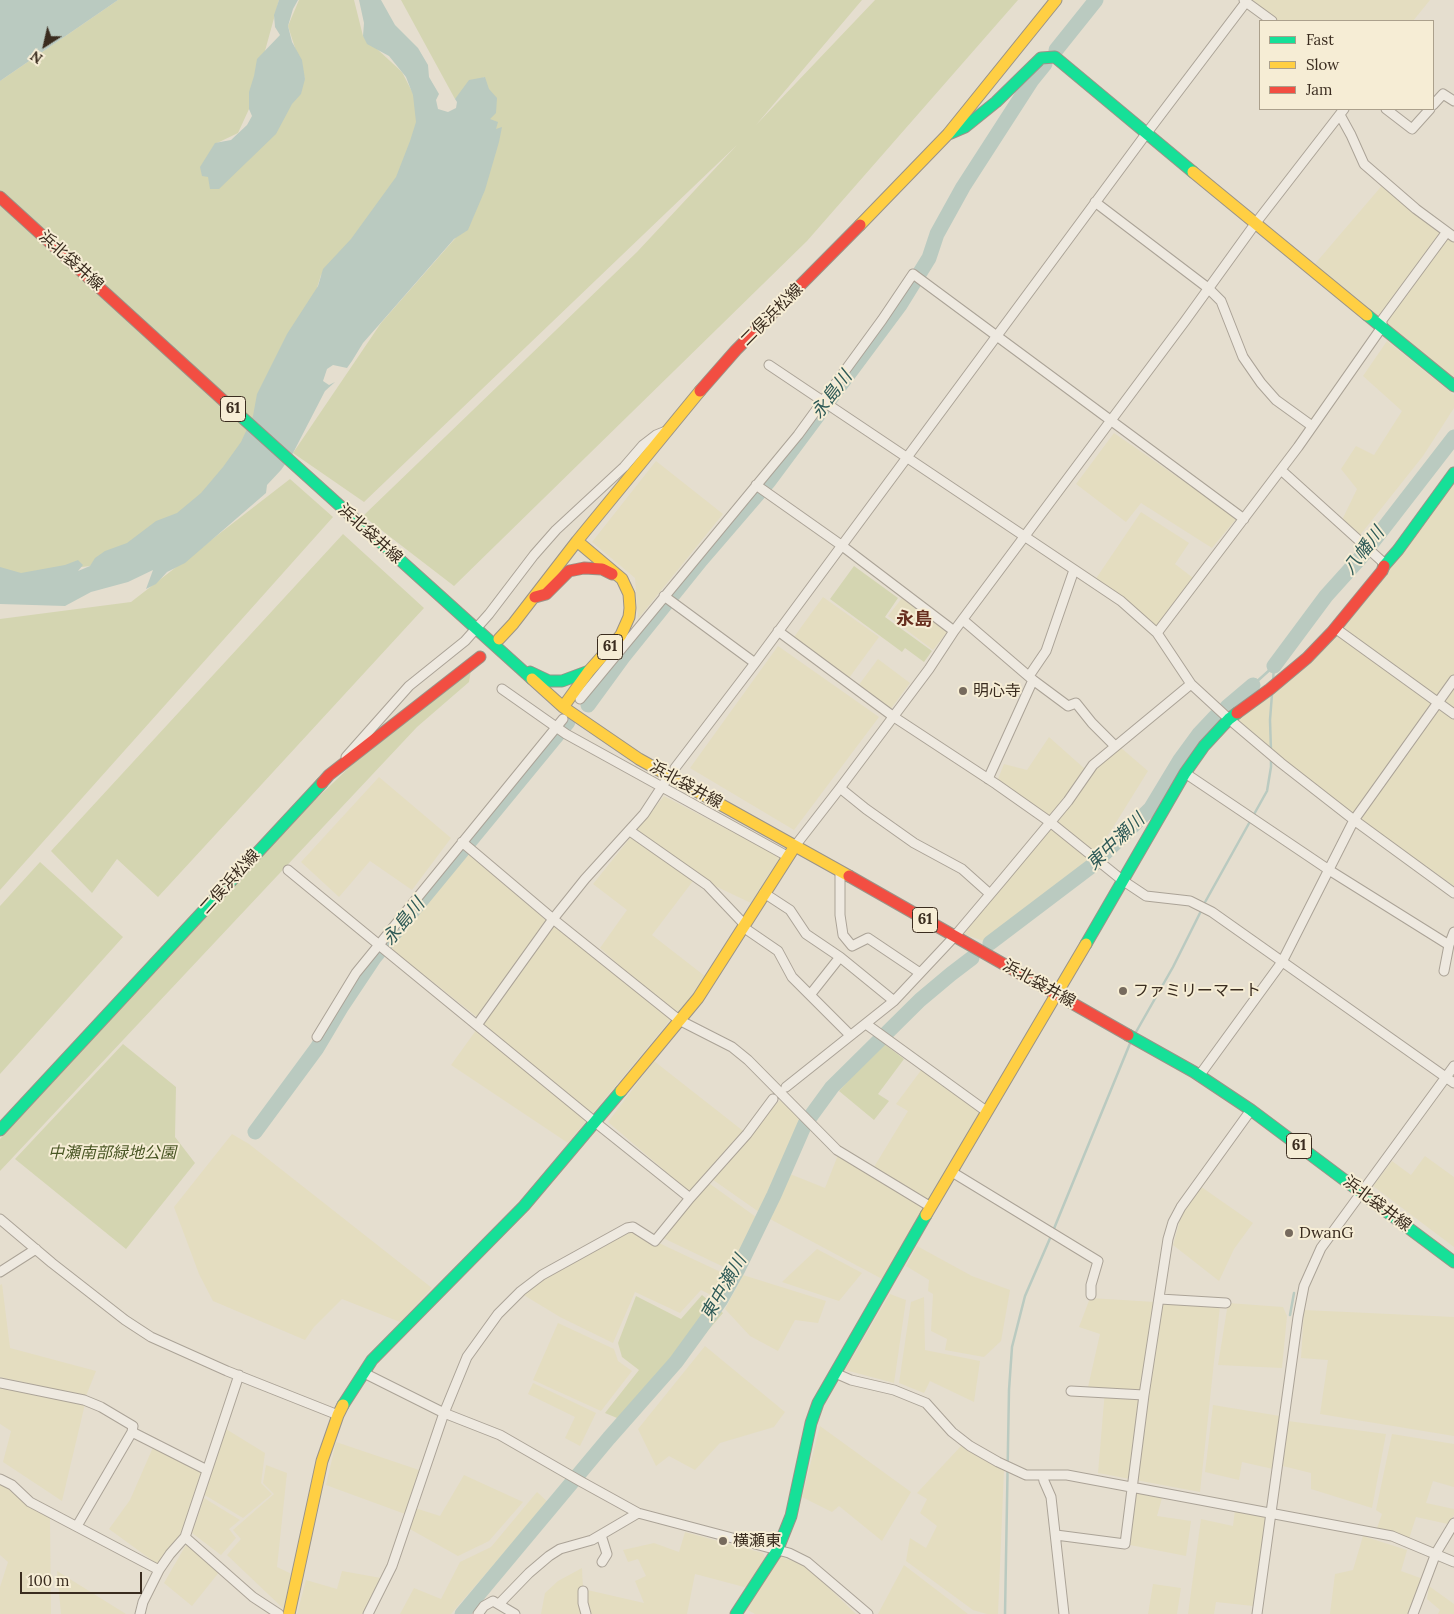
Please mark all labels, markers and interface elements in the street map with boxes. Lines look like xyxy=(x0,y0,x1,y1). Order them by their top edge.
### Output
north arrow xyxy=(20,20,70,70)
legend xyxy=(1259,20,1434,110)
text: Fast xyxy=(1306,30,1334,49)
text: N xyxy=(27,47,46,68)
text: Slow xyxy=(1306,55,1339,74)
text: Jam xyxy=(1306,80,1333,99)
street label: 浜北袋井線 xyxy=(35,227,107,295)
street label: 二俣浜松線 xyxy=(737,280,807,350)
water label: 永島川 xyxy=(807,367,857,423)
road number: 61 xyxy=(220,396,246,422)
street label: 浜北袋井線 xyxy=(334,500,406,568)
water label: 八幡川 xyxy=(1339,523,1389,579)
district label: 永島 xyxy=(896,609,932,631)
road number: 61 xyxy=(598,634,622,660)
place label: 明心寺 xyxy=(973,681,1021,701)
marker: 明心寺 xyxy=(957,685,969,697)
street label: 浜北袋井線 xyxy=(646,757,726,813)
water label: 東中瀬川 xyxy=(1083,809,1149,875)
street label: 二俣浜松線 xyxy=(196,846,264,918)
water label: 永島川 xyxy=(379,894,429,950)
road number: 61 xyxy=(912,908,938,932)
street label: 浜北袋井線 xyxy=(999,956,1079,1012)
place label: ファミリーマート xyxy=(1133,981,1261,1001)
marker: ファミリーマート xyxy=(1117,985,1129,997)
road number: 61 xyxy=(1286,1134,1312,1158)
park label: 中瀬南部緑地公園 xyxy=(48,1143,176,1163)
street label: 浜北袋井線 xyxy=(1339,1172,1415,1236)
place label: DwanG xyxy=(1299,1223,1354,1243)
marker: DwanG xyxy=(1283,1227,1295,1239)
water label: 東中瀬川 xyxy=(697,1251,751,1325)
place label: 横瀬東 xyxy=(733,1531,781,1551)
marker: 横瀬東 xyxy=(717,1535,729,1547)
scale bar xyxy=(22,1562,145,1594)
text: 100 m xyxy=(28,1571,69,1590)

